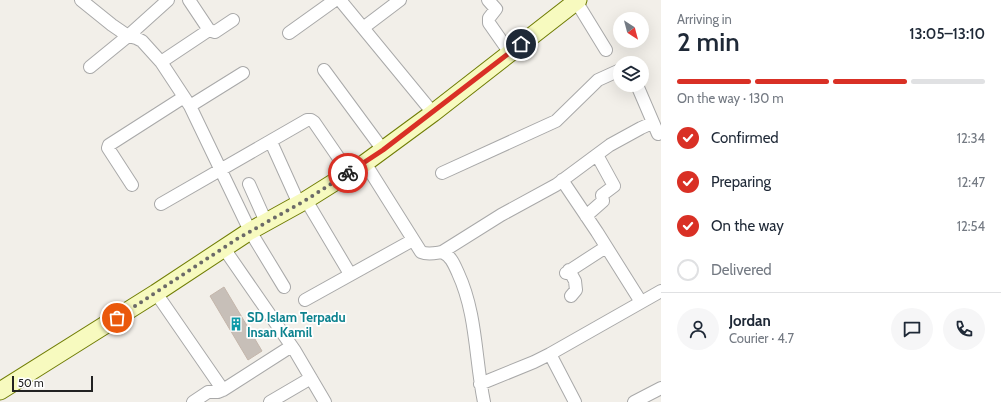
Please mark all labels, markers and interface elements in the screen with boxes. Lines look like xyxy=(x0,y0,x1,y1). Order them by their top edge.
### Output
text: Arriving in xyxy=(677,11,732,27)
north arrow xyxy=(613,12,649,48)
map controls xyxy=(613,12,649,92)
text: 13:05–13:10 xyxy=(909,25,985,43)
text: 2 min xyxy=(677,26,740,58)
pin xyxy=(504,27,538,61)
icon: home xyxy=(510,33,532,55)
button: layers xyxy=(613,56,649,92)
text: On the way · 130 m xyxy=(677,90,784,106)
icon: check xyxy=(677,127,699,149)
text: Confirmed xyxy=(711,129,779,147)
text: 12:34 xyxy=(957,130,985,146)
courier xyxy=(328,153,368,193)
icon: bike xyxy=(337,162,359,184)
icon: check xyxy=(677,171,699,193)
text: Preparing xyxy=(711,173,771,191)
text: 12:47 xyxy=(957,174,985,190)
icon: check xyxy=(677,215,699,237)
text: On the way xyxy=(711,217,784,235)
text: 12:54 xyxy=(957,218,985,234)
text: Delivered xyxy=(711,261,772,279)
pin xyxy=(100,301,134,335)
icon: bag xyxy=(106,307,128,329)
button: person xyxy=(677,308,719,350)
button: chat xyxy=(891,308,933,350)
button: phone xyxy=(943,308,985,350)
place label: SD Islam Terpadu Insan Kamil xyxy=(247,309,346,340)
text: Jordan xyxy=(729,312,771,330)
building icon: SD Islam Terpadu Insan Kamil xyxy=(228,316,244,332)
text: Courier · 4.7 xyxy=(729,330,794,346)
scale bar xyxy=(12,374,93,393)
text: 50 m xyxy=(18,376,44,390)

